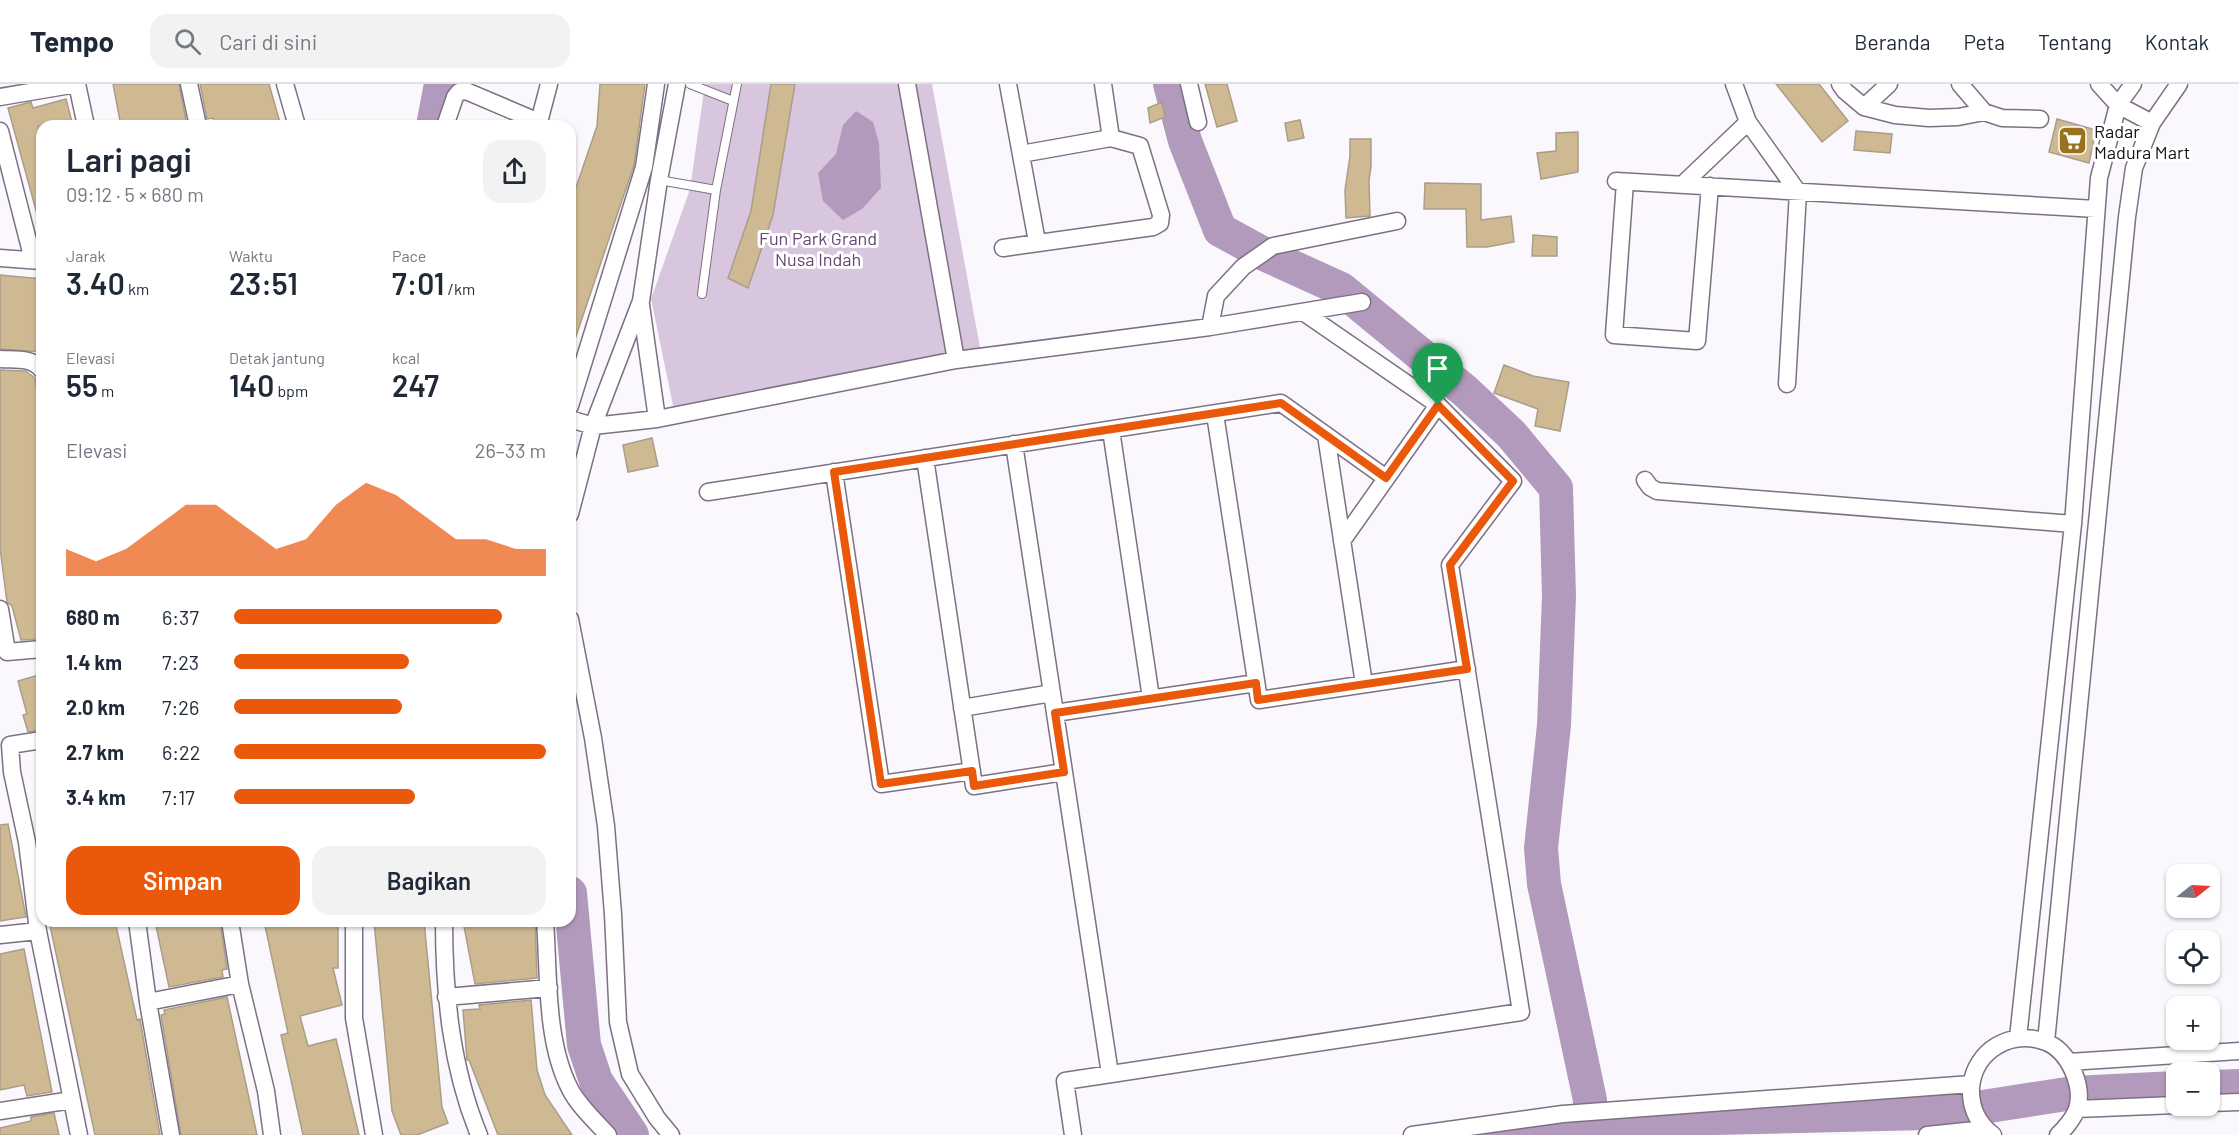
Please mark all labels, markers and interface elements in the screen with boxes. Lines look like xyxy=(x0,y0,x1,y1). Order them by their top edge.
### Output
search box xyxy=(150,14,570,68)
text: Tempo xyxy=(30,24,114,58)
icon: search xyxy=(171,25,204,58)
text: Cari di sini xyxy=(219,28,317,54)
text: Beranda xyxy=(1854,29,1930,54)
text: Peta xyxy=(1963,29,2005,54)
text: Tentang xyxy=(2038,29,2112,54)
text: Kontak xyxy=(2145,29,2209,54)
place label: Radar Madura Mart xyxy=(2094,120,2190,163)
supermarket icon: Radar Madura Mart xyxy=(2057,125,2089,157)
text: Lari pagi xyxy=(66,139,192,179)
button: share xyxy=(483,140,546,203)
text: 09:12 · 5 × 680 m xyxy=(66,182,204,206)
park label: Fun Park Grand Nusa Indah xyxy=(759,227,877,270)
text: Jarak xyxy=(66,246,105,265)
text: Waktu xyxy=(229,246,273,265)
text: Pace xyxy=(392,246,426,265)
text: 3.40 xyxy=(66,265,125,301)
text: 23:51 xyxy=(229,265,298,301)
text: 7:01 xyxy=(392,265,444,301)
text: km xyxy=(125,279,149,298)
text: /km xyxy=(444,279,475,298)
pin xyxy=(1412,343,1463,405)
text: Elevasi xyxy=(66,348,115,367)
text: Detak jantung xyxy=(229,348,325,367)
text: kcal xyxy=(392,348,420,367)
icon: arrive xyxy=(1421,352,1454,385)
text: 55 xyxy=(66,367,98,403)
text: 140 xyxy=(229,367,274,403)
text: 247 xyxy=(392,367,439,403)
text: m xyxy=(98,381,114,400)
text: bpm xyxy=(274,381,308,400)
text: Elevasi xyxy=(66,438,127,462)
text: 26–33 m xyxy=(475,438,546,462)
text: 680 m xyxy=(66,605,120,629)
text: 6:37 xyxy=(162,605,199,629)
text: 1.4 km xyxy=(66,650,122,674)
text: 7:23 xyxy=(162,650,199,674)
text: 2.0 km xyxy=(66,695,125,719)
text: 7:26 xyxy=(162,695,199,719)
text: 2.7 km xyxy=(66,740,124,764)
text: 6:22 xyxy=(162,740,201,764)
text: 3.4 km xyxy=(66,785,126,809)
text: 7:17 xyxy=(162,785,195,809)
button: Simpan xyxy=(66,846,300,915)
button: Bagikan xyxy=(312,846,546,915)
north arrow xyxy=(2166,864,2220,918)
map controls xyxy=(2166,864,2220,1116)
button: locate xyxy=(2166,930,2220,984)
button: + xyxy=(2166,996,2220,1050)
button: − xyxy=(2166,1062,2220,1116)

